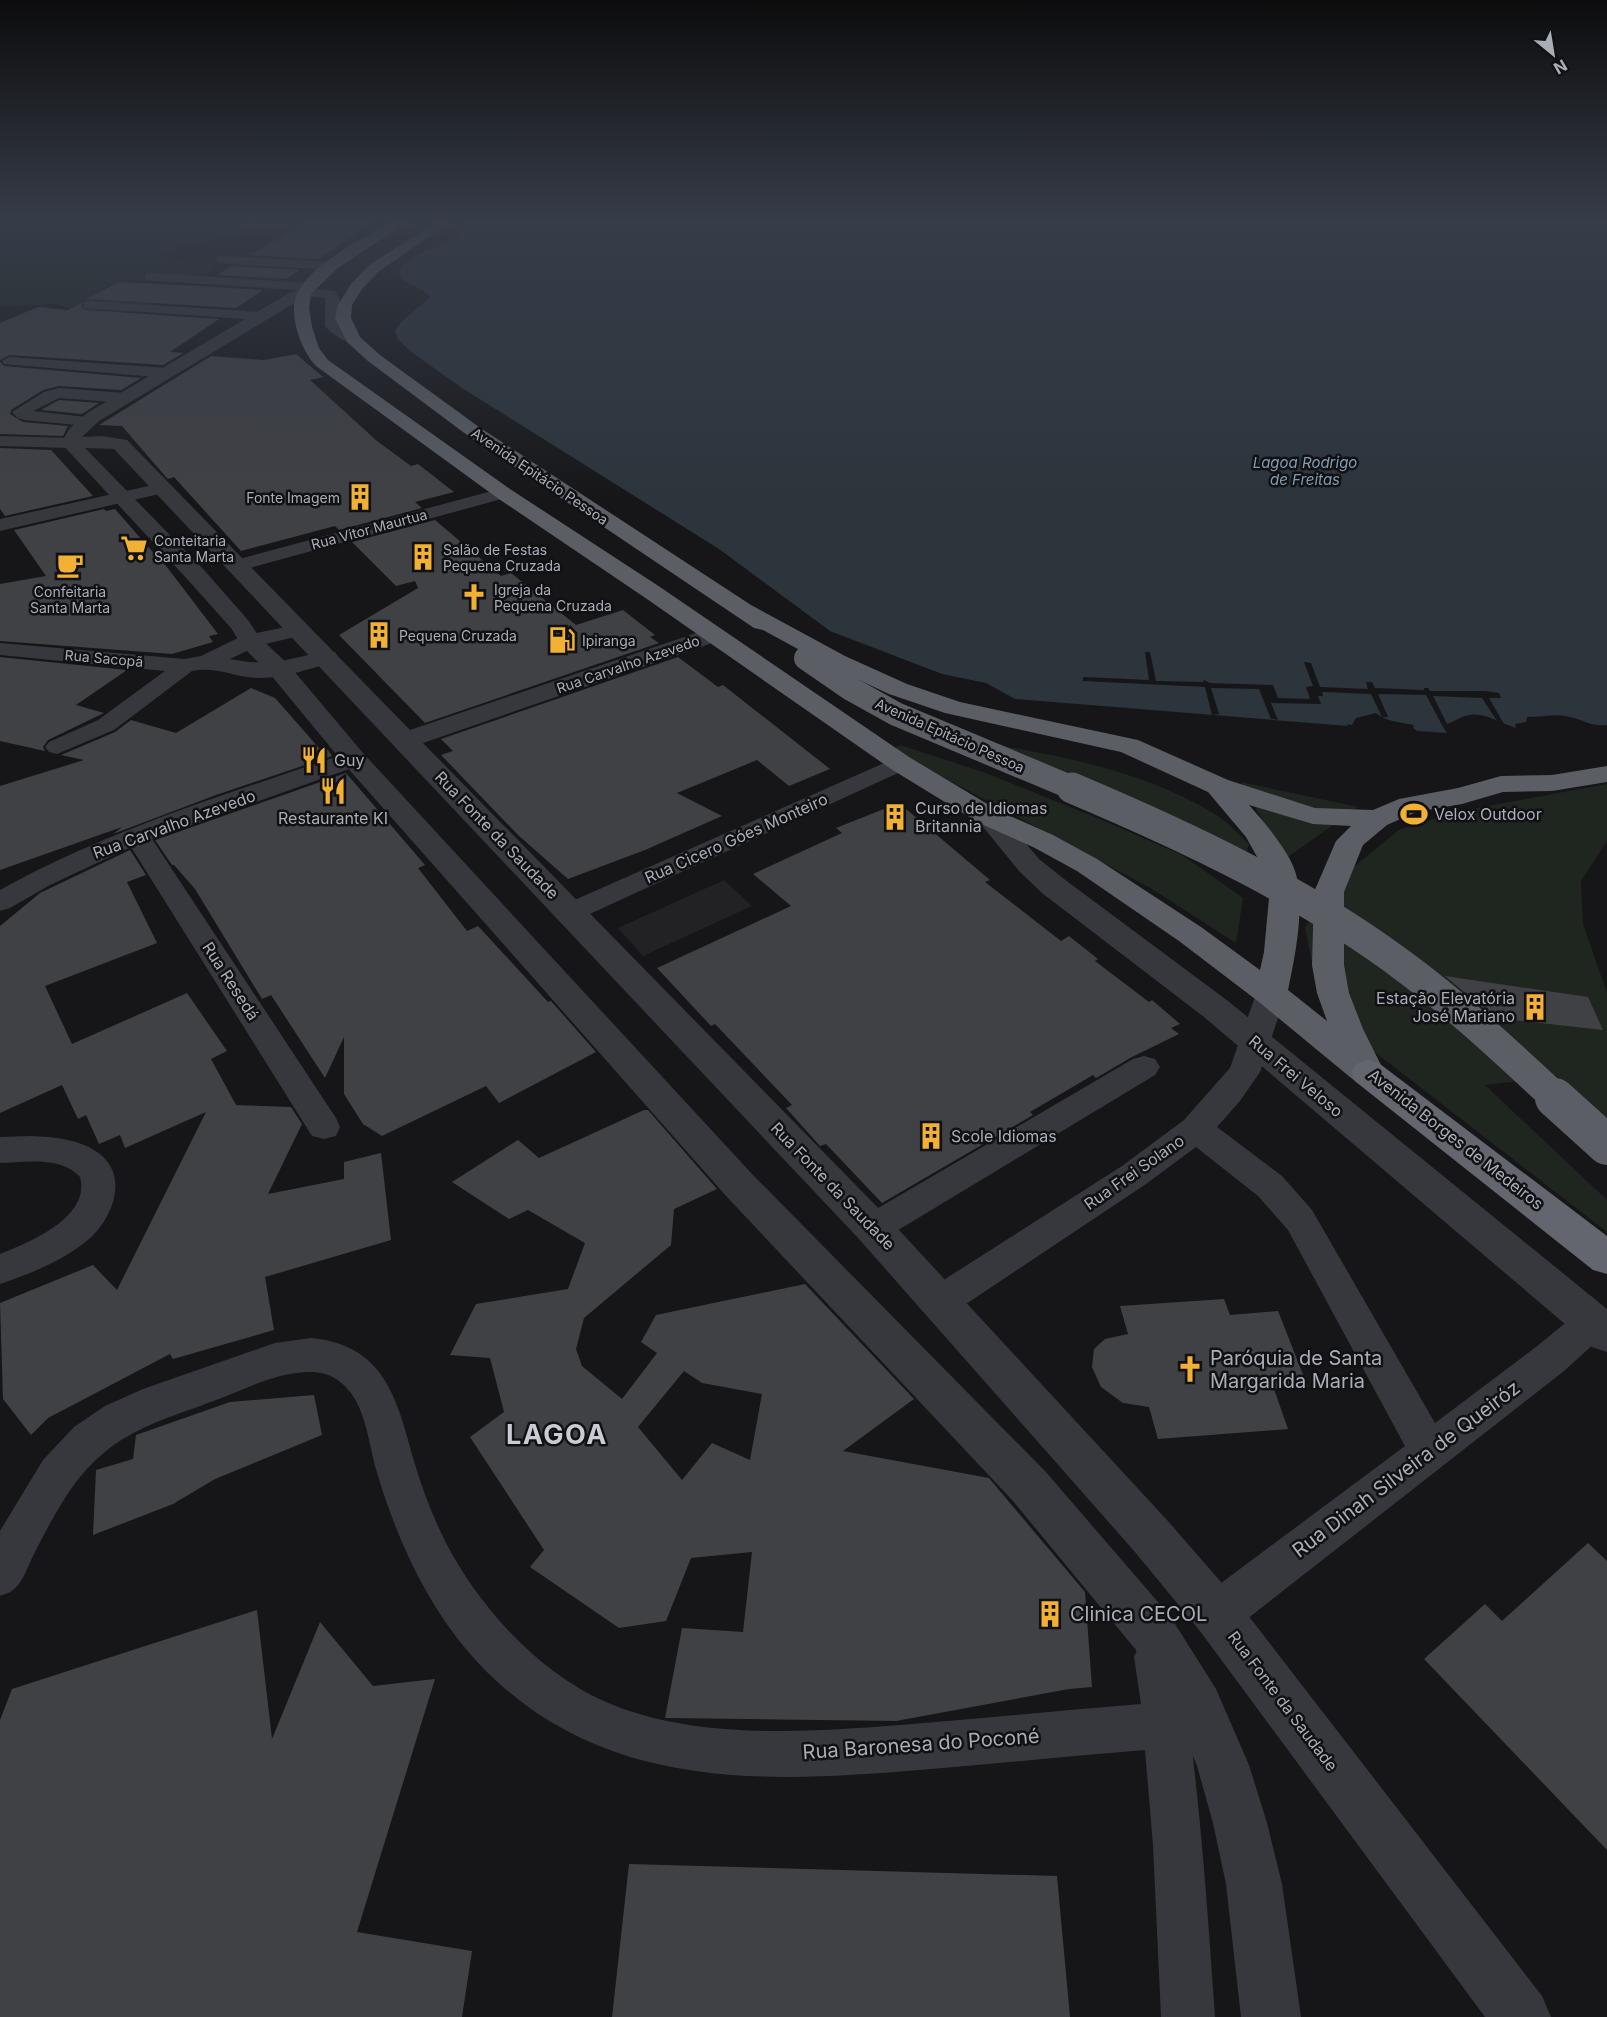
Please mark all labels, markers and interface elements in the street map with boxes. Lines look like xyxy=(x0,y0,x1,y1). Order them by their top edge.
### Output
north arrow xyxy=(1523,24,1583,84)
text: N xyxy=(1550,55,1571,79)
street label: Avenida Epitácio Pessoa xyxy=(468,424,612,528)
water label: Lagoa Rodrigo de Freitas xyxy=(1253,453,1357,489)
building icon: Fonte Imagem xyxy=(345,482,375,512)
place label: Fonte Imagem xyxy=(246,489,340,506)
street label: Rua Vitor Maurtua xyxy=(309,505,429,553)
place label: Conteitaria Santa Marta xyxy=(154,532,234,565)
supermarket icon: Conteitaria Santa Marta xyxy=(119,533,149,563)
place label: Salão de Festas Pequena Cruzada xyxy=(443,541,561,574)
building icon: Salão de Festas Pequena Cruzada xyxy=(408,542,438,572)
cafe icon: Confeitaria Santa Marta xyxy=(55,550,85,580)
place label: Igreja da Pequena Cruzada xyxy=(494,581,612,614)
church icon: Igreja da Pequena Cruzada xyxy=(459,582,489,612)
place label: Confeitaria Santa Marta xyxy=(30,583,110,616)
building icon: Pequena Cruzada xyxy=(364,620,394,650)
fuel station icon: Ipiranga xyxy=(547,625,577,655)
place label: Pequena Cruzada xyxy=(399,627,517,644)
street label: Rua Carvalho Azevedo xyxy=(554,632,702,696)
place label: Ipiranga xyxy=(582,632,636,649)
street label: Rua Sacopã xyxy=(64,646,144,670)
street label: Avenida Epitácio Pessoa xyxy=(873,694,1027,776)
restaurant icon: Guy xyxy=(299,745,329,775)
place label: Guy xyxy=(334,750,364,770)
street label: Rua Fonte da Saudade xyxy=(431,767,563,903)
restaurant icon: Restaurante KI xyxy=(318,776,348,806)
street label: Rua Carvalho Azevedo xyxy=(90,785,258,863)
street label: Rua Cicero Góes Monteiro xyxy=(641,789,831,887)
place label: Curso de Idiomas Britannia xyxy=(915,798,1047,836)
sports icon: Velox Outdoor xyxy=(1399,799,1429,829)
building icon: Curso de Idiomas Britannia xyxy=(880,802,910,832)
place label: Velox Outdoor xyxy=(1434,804,1542,824)
place label: Restaurante KI xyxy=(278,808,388,828)
street label: Rua Resedá xyxy=(198,938,264,1024)
place label: Estação Elevatória José Mariano xyxy=(1376,988,1515,1026)
building icon: Estação Elevatória José Mariano xyxy=(1520,992,1550,1022)
street label: Rua Frei Veloso xyxy=(1245,1031,1347,1121)
street label: Avenida Borges de Medeiros xyxy=(1364,1064,1548,1214)
street label: Rua Fonte da Saudade xyxy=(767,1118,899,1254)
building icon: Scole Idiomas xyxy=(916,1121,946,1151)
place label: Scole Idiomas xyxy=(951,1126,1057,1146)
street label: Rua Frei Solano xyxy=(1080,1130,1188,1214)
place label: Paróquia de Santa Margarida Maria xyxy=(1210,1346,1382,1393)
church icon: Paróquia de Santa Margarida Maria xyxy=(1175,1354,1205,1384)
street label: Rua Dinah Silveira de Queiróz xyxy=(1287,1376,1525,1562)
district label: LAGOA xyxy=(506,1418,608,1451)
building icon: Clinica CECOL xyxy=(1035,1599,1065,1629)
place label: Clinica CECOL xyxy=(1070,1602,1207,1626)
street label: Rua Fonte da Saudade xyxy=(1224,1627,1342,1775)
street label: Rua Baronesa do Poconé xyxy=(802,1724,1040,1764)

